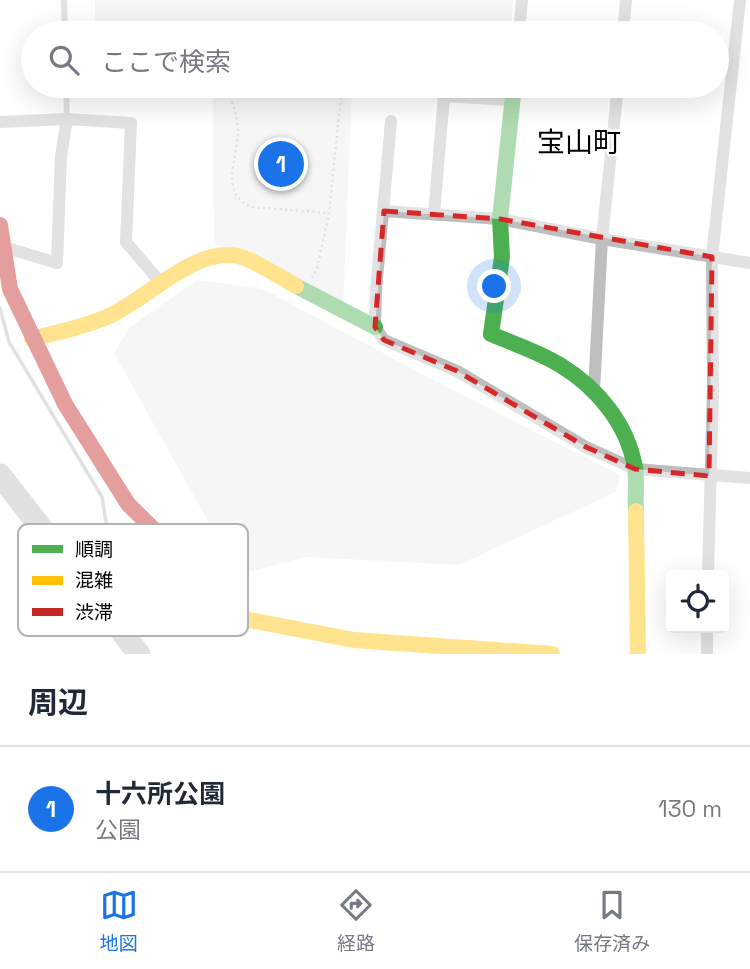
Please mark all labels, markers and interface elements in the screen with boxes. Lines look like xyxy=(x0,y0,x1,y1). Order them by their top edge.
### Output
search box xyxy=(21,21,729,98)
icon: search xyxy=(45,41,83,79)
text: ここで検索 xyxy=(101,45,231,79)
district label: 宝山町 xyxy=(537,124,621,160)
pin: 1 xyxy=(258,138,304,190)
your location xyxy=(477,269,511,303)
legend xyxy=(18,524,248,636)
text: 順調 xyxy=(75,537,113,562)
text: 混雑 xyxy=(75,568,113,593)
map controls xyxy=(666,570,729,633)
button: locate xyxy=(666,570,729,633)
text: 渋滞 xyxy=(75,600,113,625)
text: 周辺 xyxy=(28,683,88,722)
text: 十六所公園 xyxy=(95,777,225,811)
text: 1 xyxy=(46,794,56,824)
text: 130 m xyxy=(658,794,722,824)
text: 公園 xyxy=(95,815,141,845)
tab: 地図 xyxy=(100,886,138,956)
tab: 経路 xyxy=(337,886,375,956)
tab: 保存済み xyxy=(574,886,650,956)

